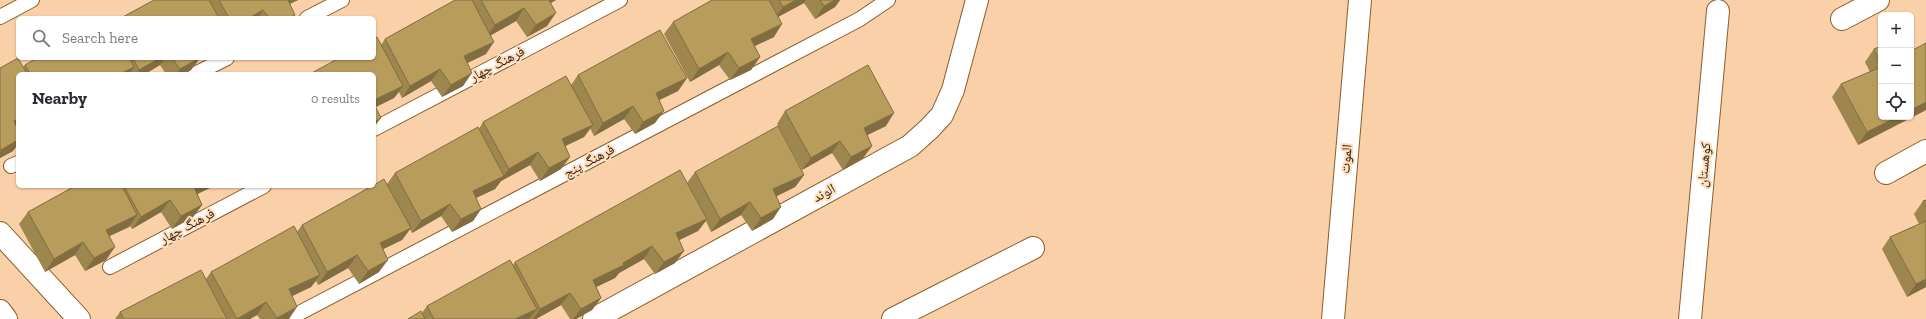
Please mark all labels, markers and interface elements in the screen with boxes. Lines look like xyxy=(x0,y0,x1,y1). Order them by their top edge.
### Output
map controls xyxy=(1878,12,1914,120)
button: + xyxy=(1878,12,1914,48)
search box xyxy=(16,16,376,60)
icon: search xyxy=(30,27,52,49)
text: Search here xyxy=(62,29,138,47)
street label: فرهنگ چهار xyxy=(466,42,528,86)
button: − xyxy=(1878,48,1914,84)
button: locate xyxy=(1878,84,1914,120)
text: Nearby xyxy=(32,88,87,108)
text: 0 results xyxy=(311,91,360,106)
street label: فرهنگ پنج xyxy=(561,141,618,182)
street label: کوهستان xyxy=(1694,141,1714,188)
street label: الموت xyxy=(1336,144,1356,174)
street label: الوند xyxy=(810,180,838,206)
street label: فرهنگ چهار xyxy=(156,204,218,248)

